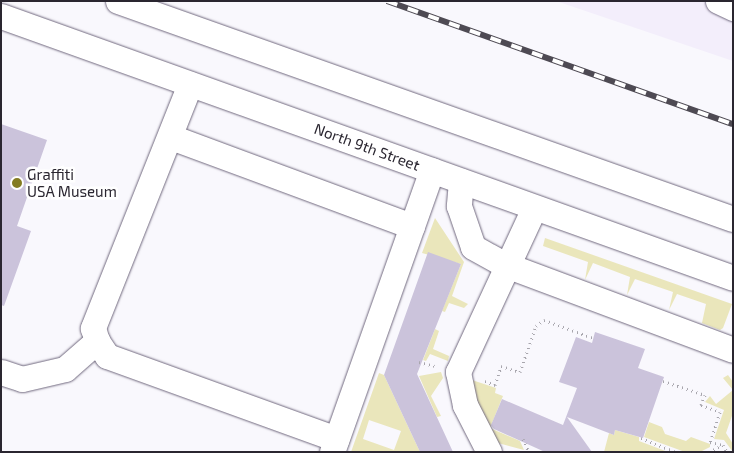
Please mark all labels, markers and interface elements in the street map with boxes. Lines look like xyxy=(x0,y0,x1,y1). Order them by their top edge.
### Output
street label: North 9th Street xyxy=(312,120,422,174)
place label: Graffiti USA Museum xyxy=(27,165,117,200)
marker: Graffiti USA Museum xyxy=(11,177,23,189)

